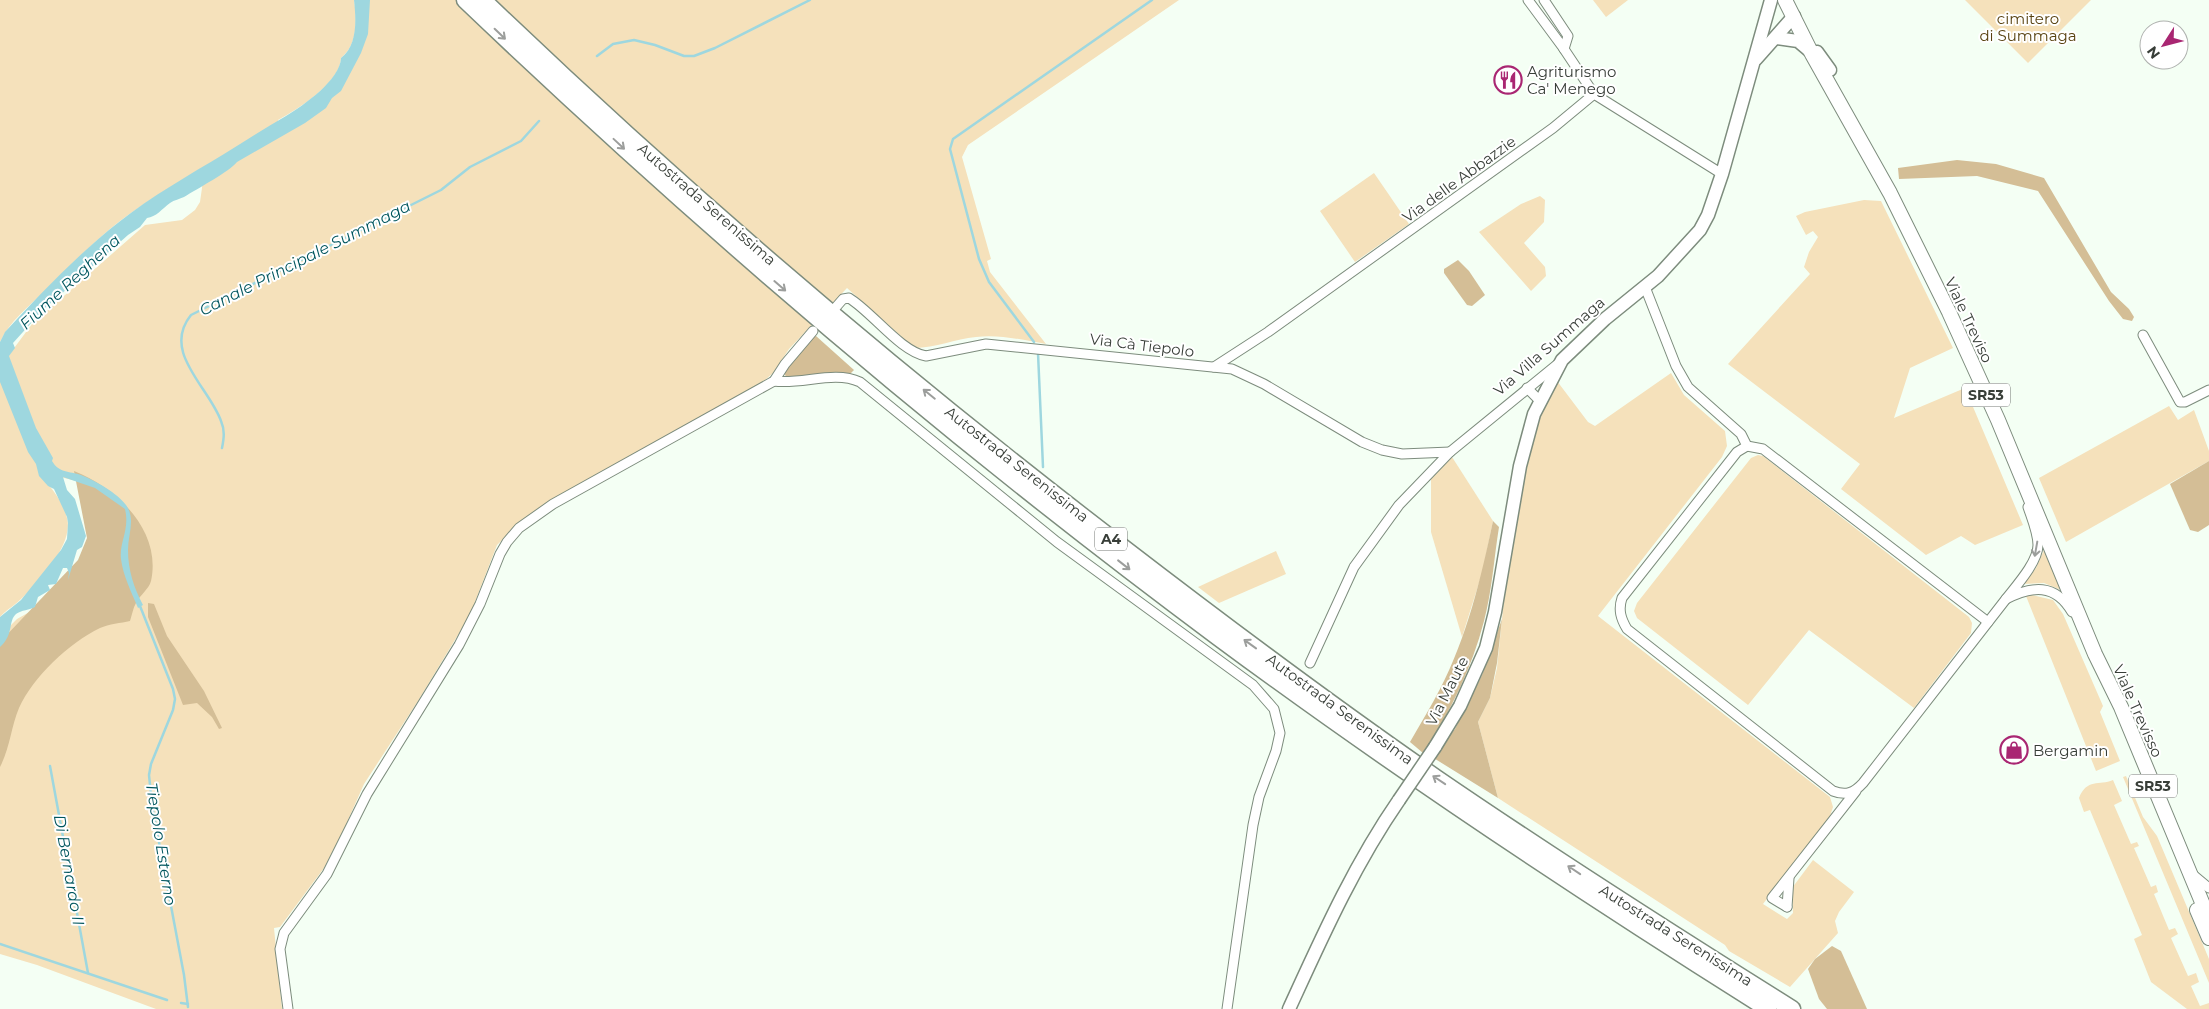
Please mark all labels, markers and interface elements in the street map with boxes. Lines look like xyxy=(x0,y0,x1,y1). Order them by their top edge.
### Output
park label: cimitero di Summaga xyxy=(1979,9,2077,45)
north arrow xyxy=(2139,20,2189,70)
one-way arrow xyxy=(494,28,506,40)
text: N xyxy=(2143,43,2164,63)
place label: Agriturismo Ca' Menego xyxy=(1527,62,1617,98)
restaurant icon: Agriturismo Ca' Menego xyxy=(1493,65,1523,95)
street label: Via delle Abbazzie xyxy=(1399,131,1519,227)
one-way arrow xyxy=(613,138,626,150)
street label: Autostrada Serenissima xyxy=(634,139,780,269)
water label: Canale Principale Summaga xyxy=(196,196,414,320)
water label: Fiume Reghena xyxy=(16,231,124,333)
street label: Viale Treviso xyxy=(1941,274,1997,366)
one-way arrow xyxy=(774,281,787,292)
street label: Via Villa Summaga xyxy=(1489,293,1609,399)
street label: Via Cà Tiepolo xyxy=(1089,329,1195,361)
road number: SR53 xyxy=(1962,384,2010,406)
one-way arrow xyxy=(922,388,935,399)
street label: Autostrada Serenissima xyxy=(941,402,1093,526)
road number: A4 xyxy=(1095,528,1127,550)
one-way arrow xyxy=(2031,541,2041,557)
one-way arrow xyxy=(1117,560,1131,570)
one-way arrow xyxy=(1243,639,1257,649)
street label: Autostrada Serenissima xyxy=(1263,649,1417,769)
street label: Via Maute xyxy=(1421,653,1473,729)
street label: Viale Trevisso xyxy=(2109,662,2167,760)
shop icon: Bergamin xyxy=(1999,735,2029,765)
place label: Bergamin xyxy=(2033,741,2108,760)
one-way arrow xyxy=(1432,774,1446,785)
road number: SR53 xyxy=(2129,774,2177,798)
water label: Tiepolo Esterno xyxy=(142,781,180,907)
water label: Di Bernardo II xyxy=(50,813,88,927)
one-way arrow xyxy=(1567,865,1581,875)
street label: Autostrada Serenissima xyxy=(1596,880,1756,990)

